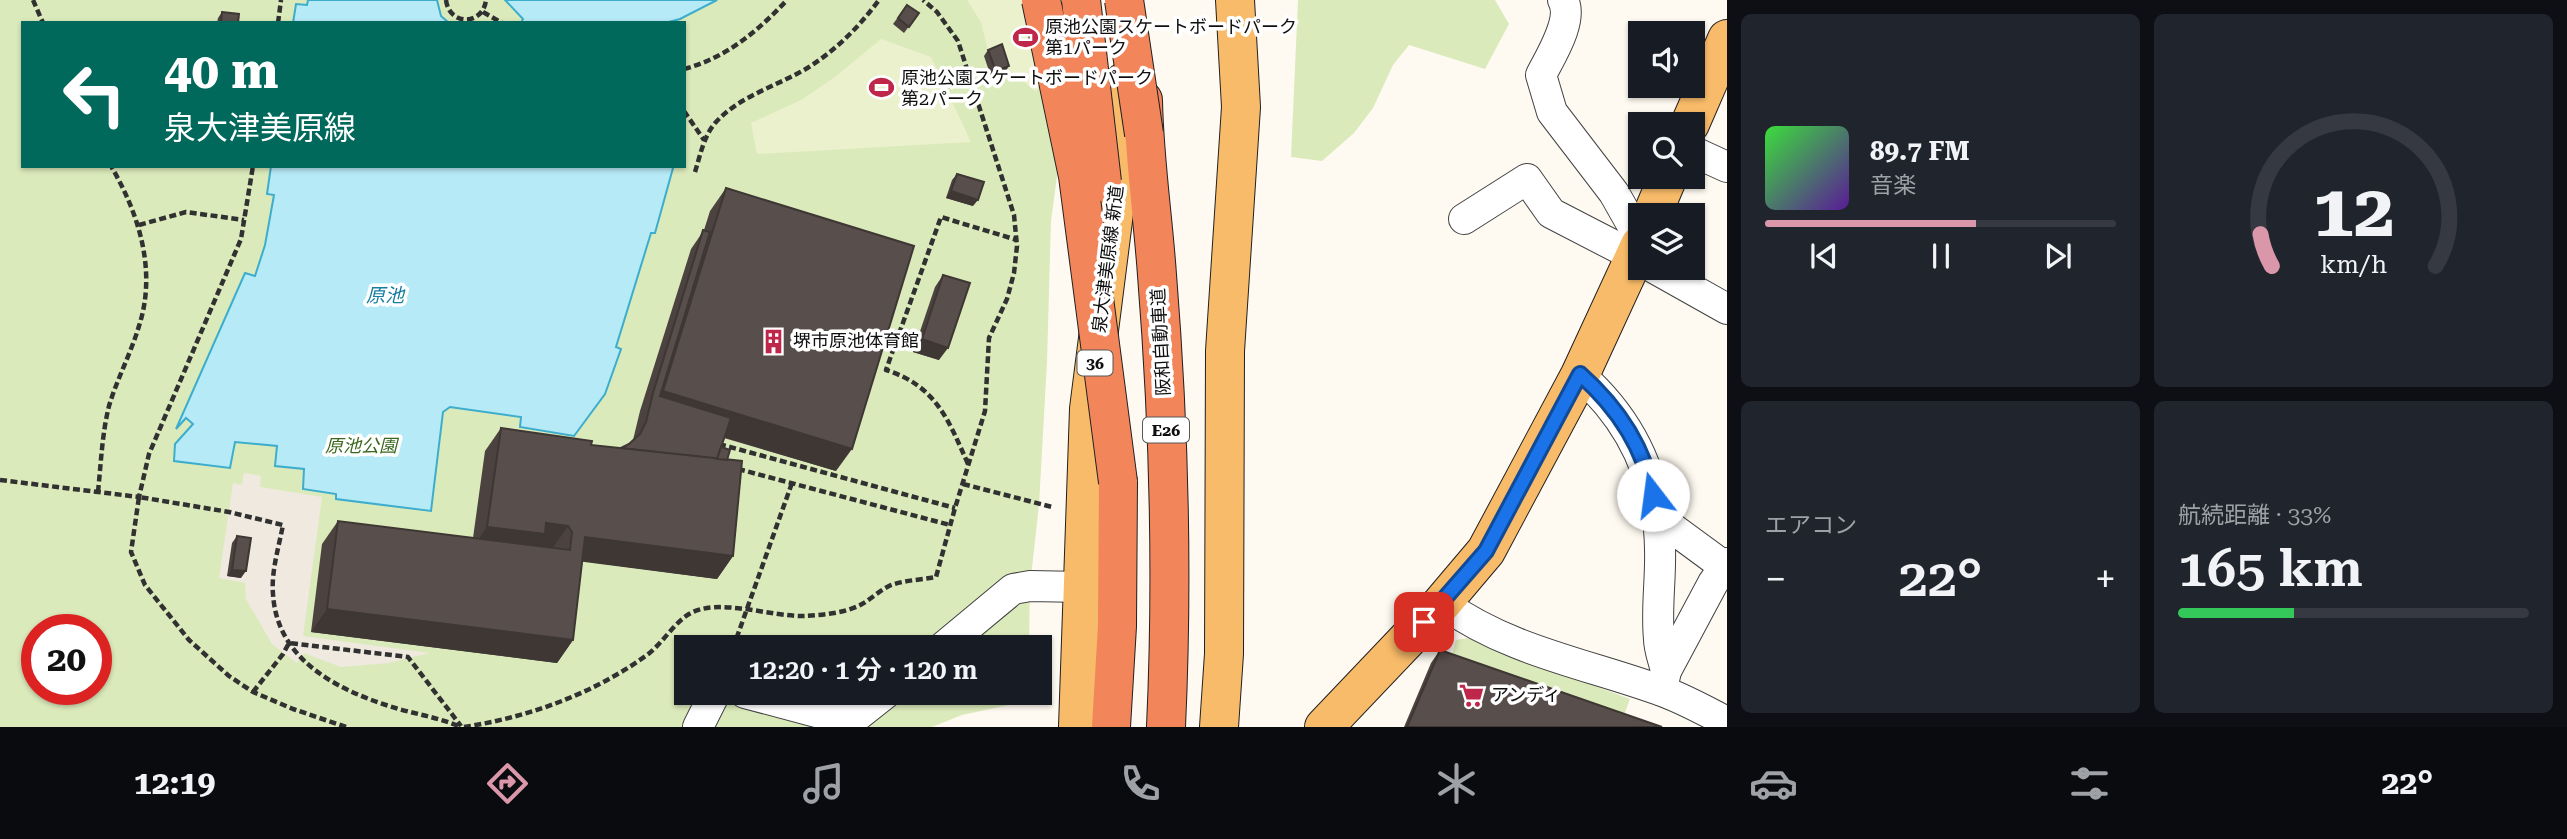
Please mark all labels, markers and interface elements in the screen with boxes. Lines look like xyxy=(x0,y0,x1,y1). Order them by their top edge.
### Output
place label: 原池公園スケートボードパーク 第1パーク xyxy=(1045,16,1297,58)
map controls xyxy=(1628,21,1705,280)
button: sound xyxy=(1628,21,1705,98)
sports icon: 原池公園スケートボードパーク 第1パーク xyxy=(1011,23,1039,51)
text: 40 m xyxy=(164,43,279,100)
icon: left xyxy=(49,49,140,140)
place label: 原池公園スケートボードパーク 第2パーク xyxy=(901,67,1153,109)
sports icon: 原池公園スケートボードパーク 第2パーク xyxy=(867,74,895,102)
text: 泉大津美原線 xyxy=(164,109,356,147)
button: search xyxy=(1628,112,1705,189)
text: 89.7 FM xyxy=(1870,136,1970,166)
text: 12 xyxy=(2313,170,2394,255)
text: 音楽 xyxy=(1870,172,1916,199)
street label: 泉大津美原線 新道 xyxy=(1088,184,1127,334)
button: layers xyxy=(1628,203,1705,280)
icon: previous xyxy=(1805,237,1843,275)
icon: pause xyxy=(1922,237,1960,275)
icon: next xyxy=(2039,237,2077,275)
text: km/h xyxy=(2320,250,2387,279)
water label: 原池 xyxy=(366,284,406,307)
street label: 阪和自動車道 xyxy=(1147,288,1174,397)
building icon: 堺市原池体育館 xyxy=(759,327,787,355)
place label: 堺市原池体育館 xyxy=(793,330,919,351)
road number: 36 xyxy=(1078,350,1112,376)
road number: E26 xyxy=(1143,418,1189,442)
park label: 原池公園 xyxy=(325,435,400,456)
position arrow xyxy=(1616,458,1690,532)
text: 航続距離 · 33% xyxy=(2178,502,2331,529)
text: エアコン xyxy=(1765,512,1857,539)
text: 165 km xyxy=(2178,538,2363,599)
text: 22° xyxy=(1899,548,1982,609)
text: − xyxy=(1765,557,1786,601)
text: + xyxy=(2095,557,2116,601)
pin xyxy=(1394,592,1454,652)
icon: arrive xyxy=(1405,603,1443,641)
speed limit sign: 20 xyxy=(21,614,112,705)
text: 12:20 · 1 分 · 120 m xyxy=(748,655,978,685)
supermarket icon: アンディ xyxy=(1457,681,1485,709)
place label: アンディ xyxy=(1491,684,1561,705)
icon: directions xyxy=(483,759,532,808)
icon: music xyxy=(799,759,848,808)
icon: phone xyxy=(1116,759,1165,808)
icon: climate xyxy=(1432,759,1481,808)
icon: car xyxy=(1749,759,1798,808)
icon: filters xyxy=(2065,759,2114,808)
text: 12:19 xyxy=(134,764,215,802)
text: 22° xyxy=(2381,764,2433,802)

